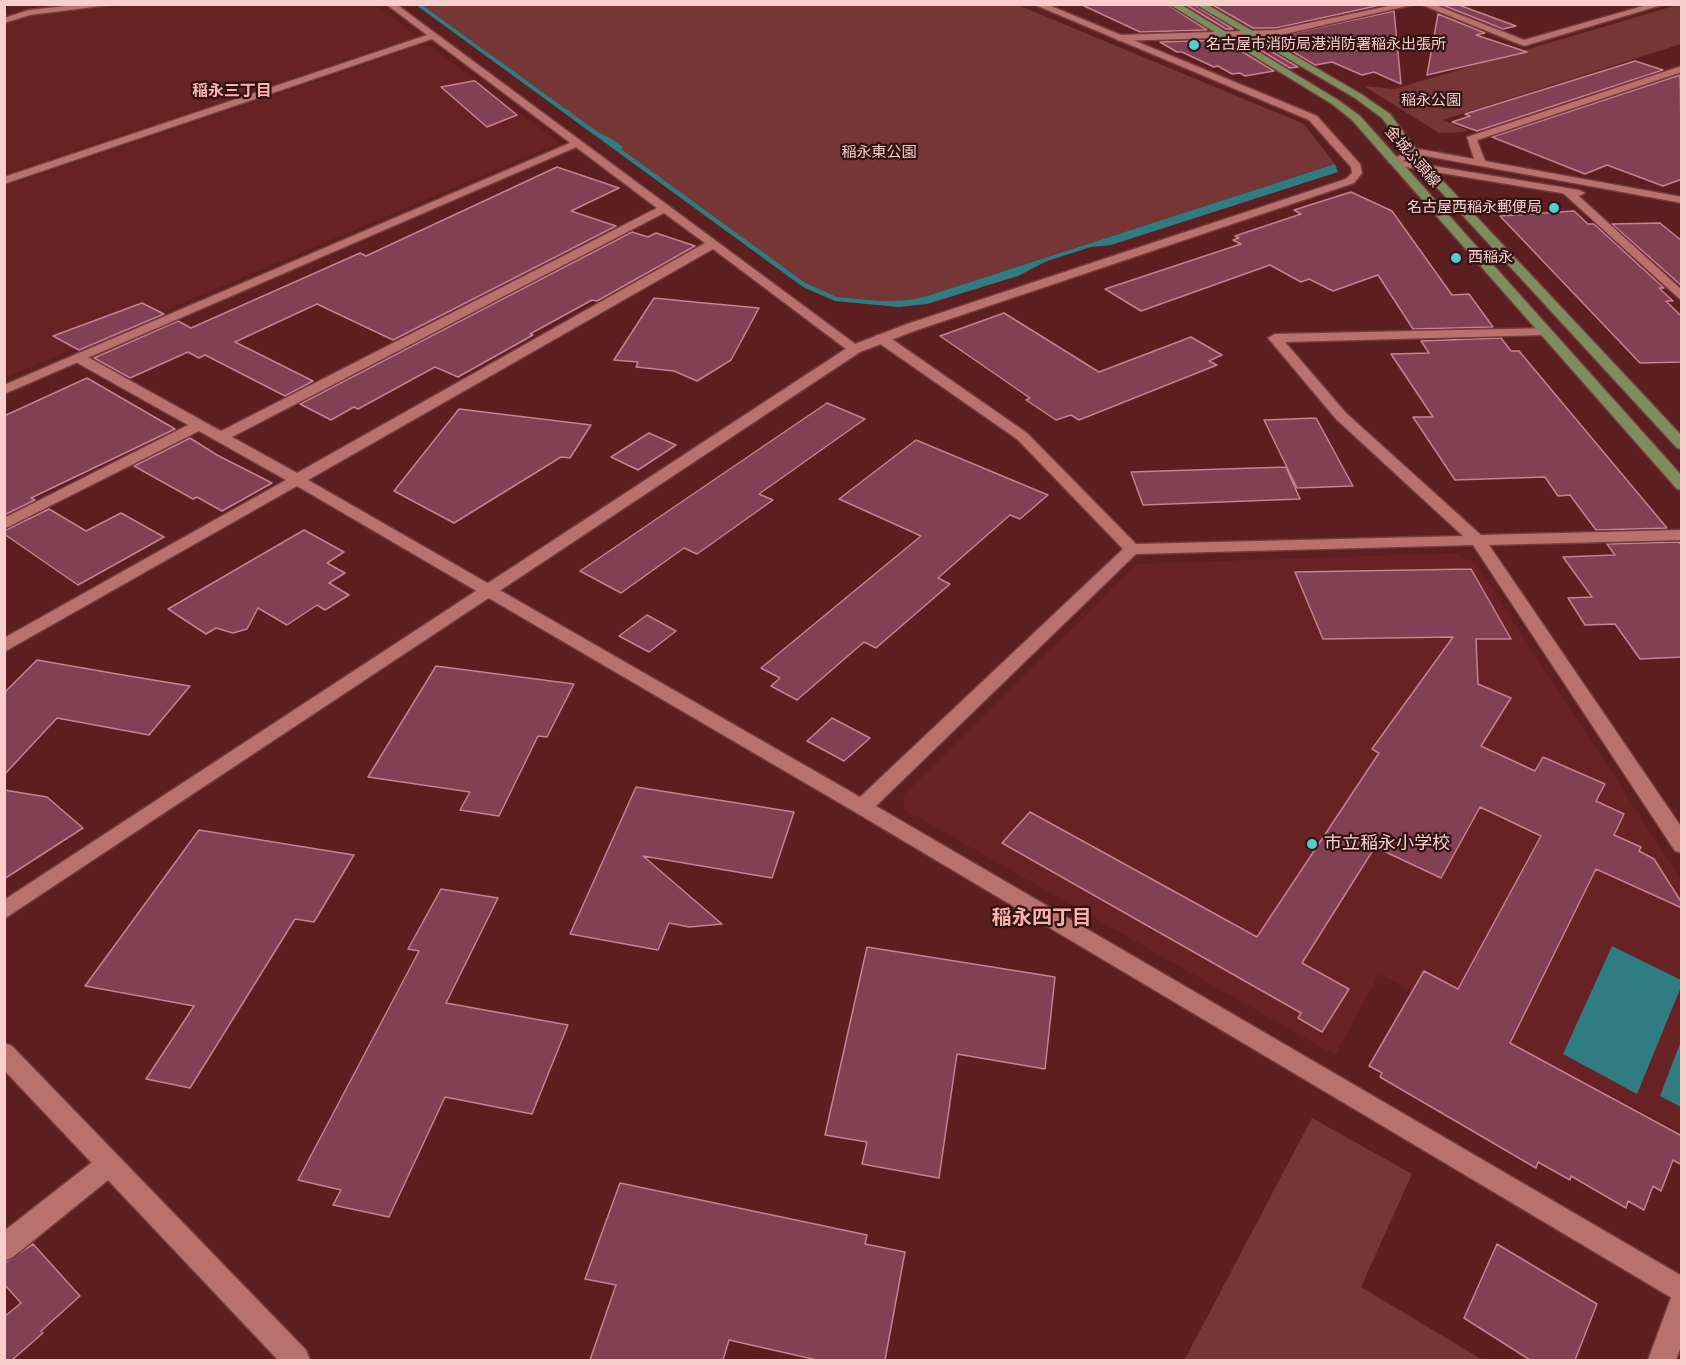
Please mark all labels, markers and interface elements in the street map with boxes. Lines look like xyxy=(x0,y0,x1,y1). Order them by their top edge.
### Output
place label: 名古屋市消防局港消防署稲永出張所 xyxy=(1206,36,1446,54)
marker: 名古屋市消防局港消防署稲永出張所 xyxy=(1187,38,1201,52)
district label: 稲永三丁目 xyxy=(192,82,272,102)
park label: 稲永公園 xyxy=(1401,92,1461,110)
street label: 金城ふ頭線 xyxy=(1381,123,1443,191)
park label: 稲永東公園 xyxy=(842,144,916,162)
place label: 名古屋西稲永郵便局 xyxy=(1407,199,1542,217)
marker: 名古屋西稲永郵便局 xyxy=(1547,201,1561,215)
place label: 西稲永 xyxy=(1468,249,1513,267)
marker: 西稲永 xyxy=(1449,251,1463,265)
place label: 市立稲永小学校 xyxy=(1324,833,1450,855)
marker: 市立稲永小学校 xyxy=(1305,837,1319,851)
district label: 稲永四丁目 xyxy=(992,907,1092,931)

